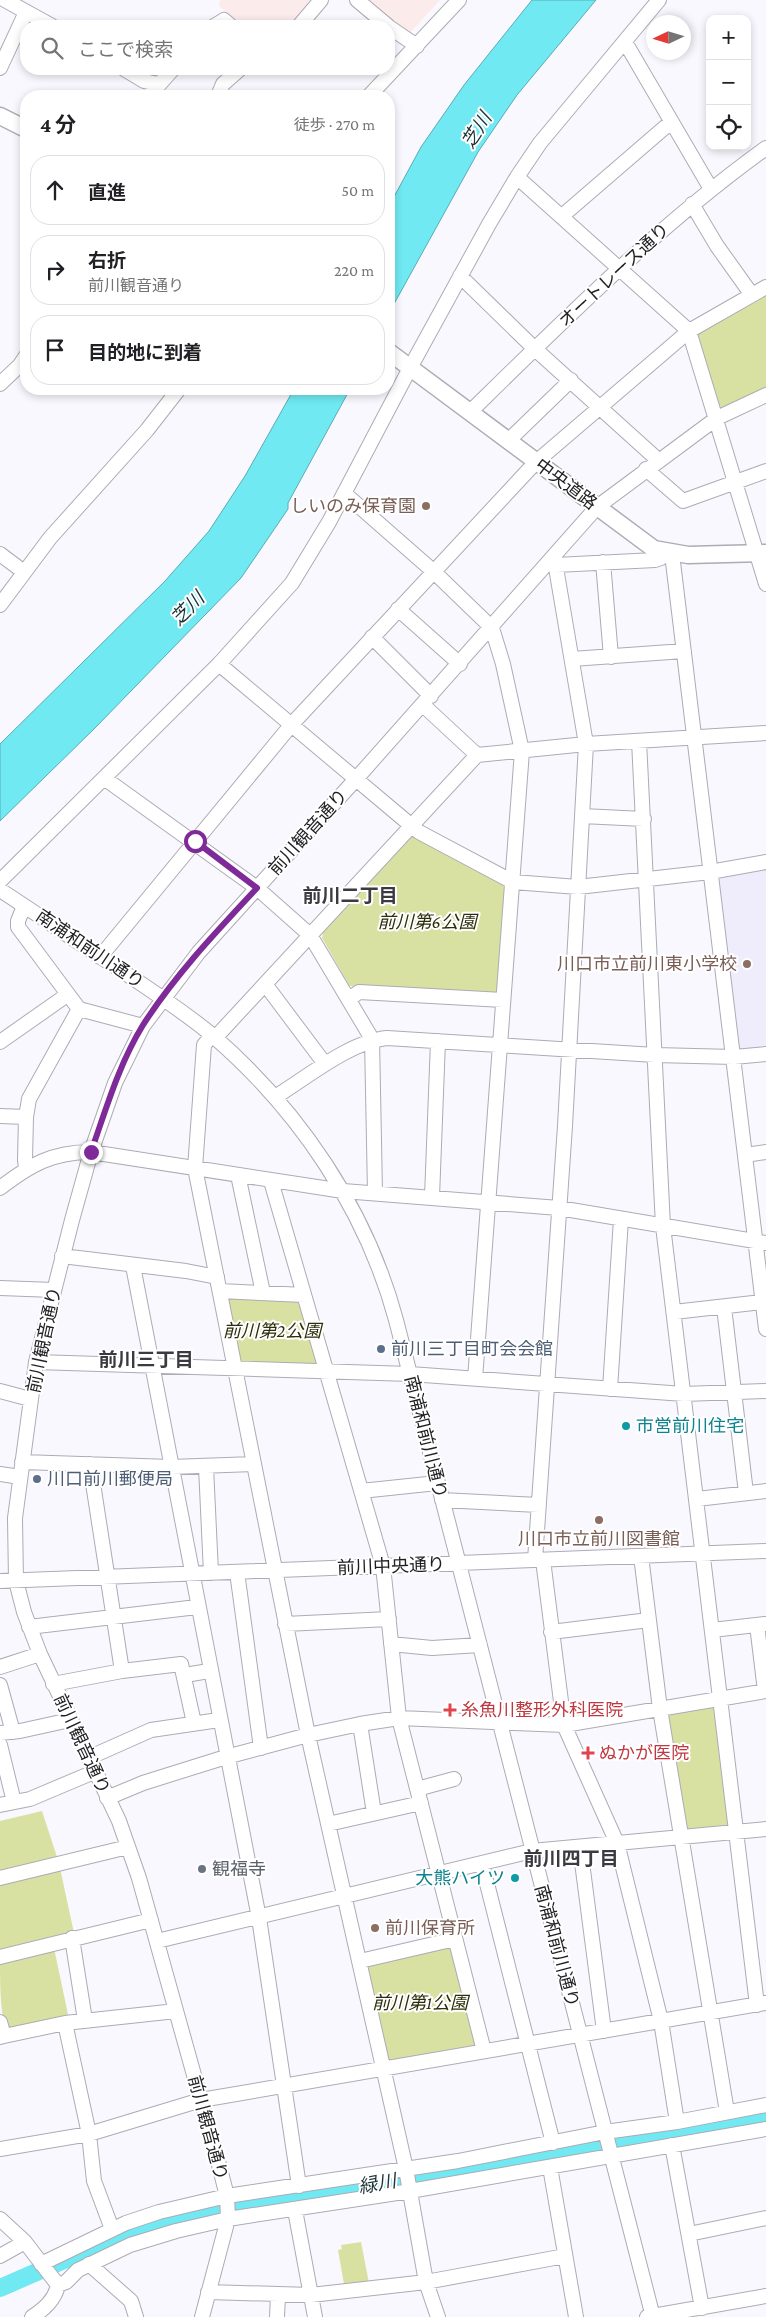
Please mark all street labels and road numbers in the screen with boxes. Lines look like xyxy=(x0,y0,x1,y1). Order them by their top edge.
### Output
street label: オートレース通り xyxy=(555,219,673,331)
street label: 中央道路 xyxy=(531,454,601,514)
street label: 前川観音通り xyxy=(264,785,352,879)
street label: 南浦和前川通り xyxy=(32,905,148,993)
street label: 前川観音通り xyxy=(23,1285,65,1395)
street label: 南浦和前川通り xyxy=(401,1373,451,1501)
street label: 前川中央通り xyxy=(337,1554,445,1578)
street label: 前川観音通り xyxy=(50,1691,114,1797)
street label: 南浦和前川通り xyxy=(531,1883,583,2009)
street label: 前川観音通り xyxy=(184,2073,232,2183)

